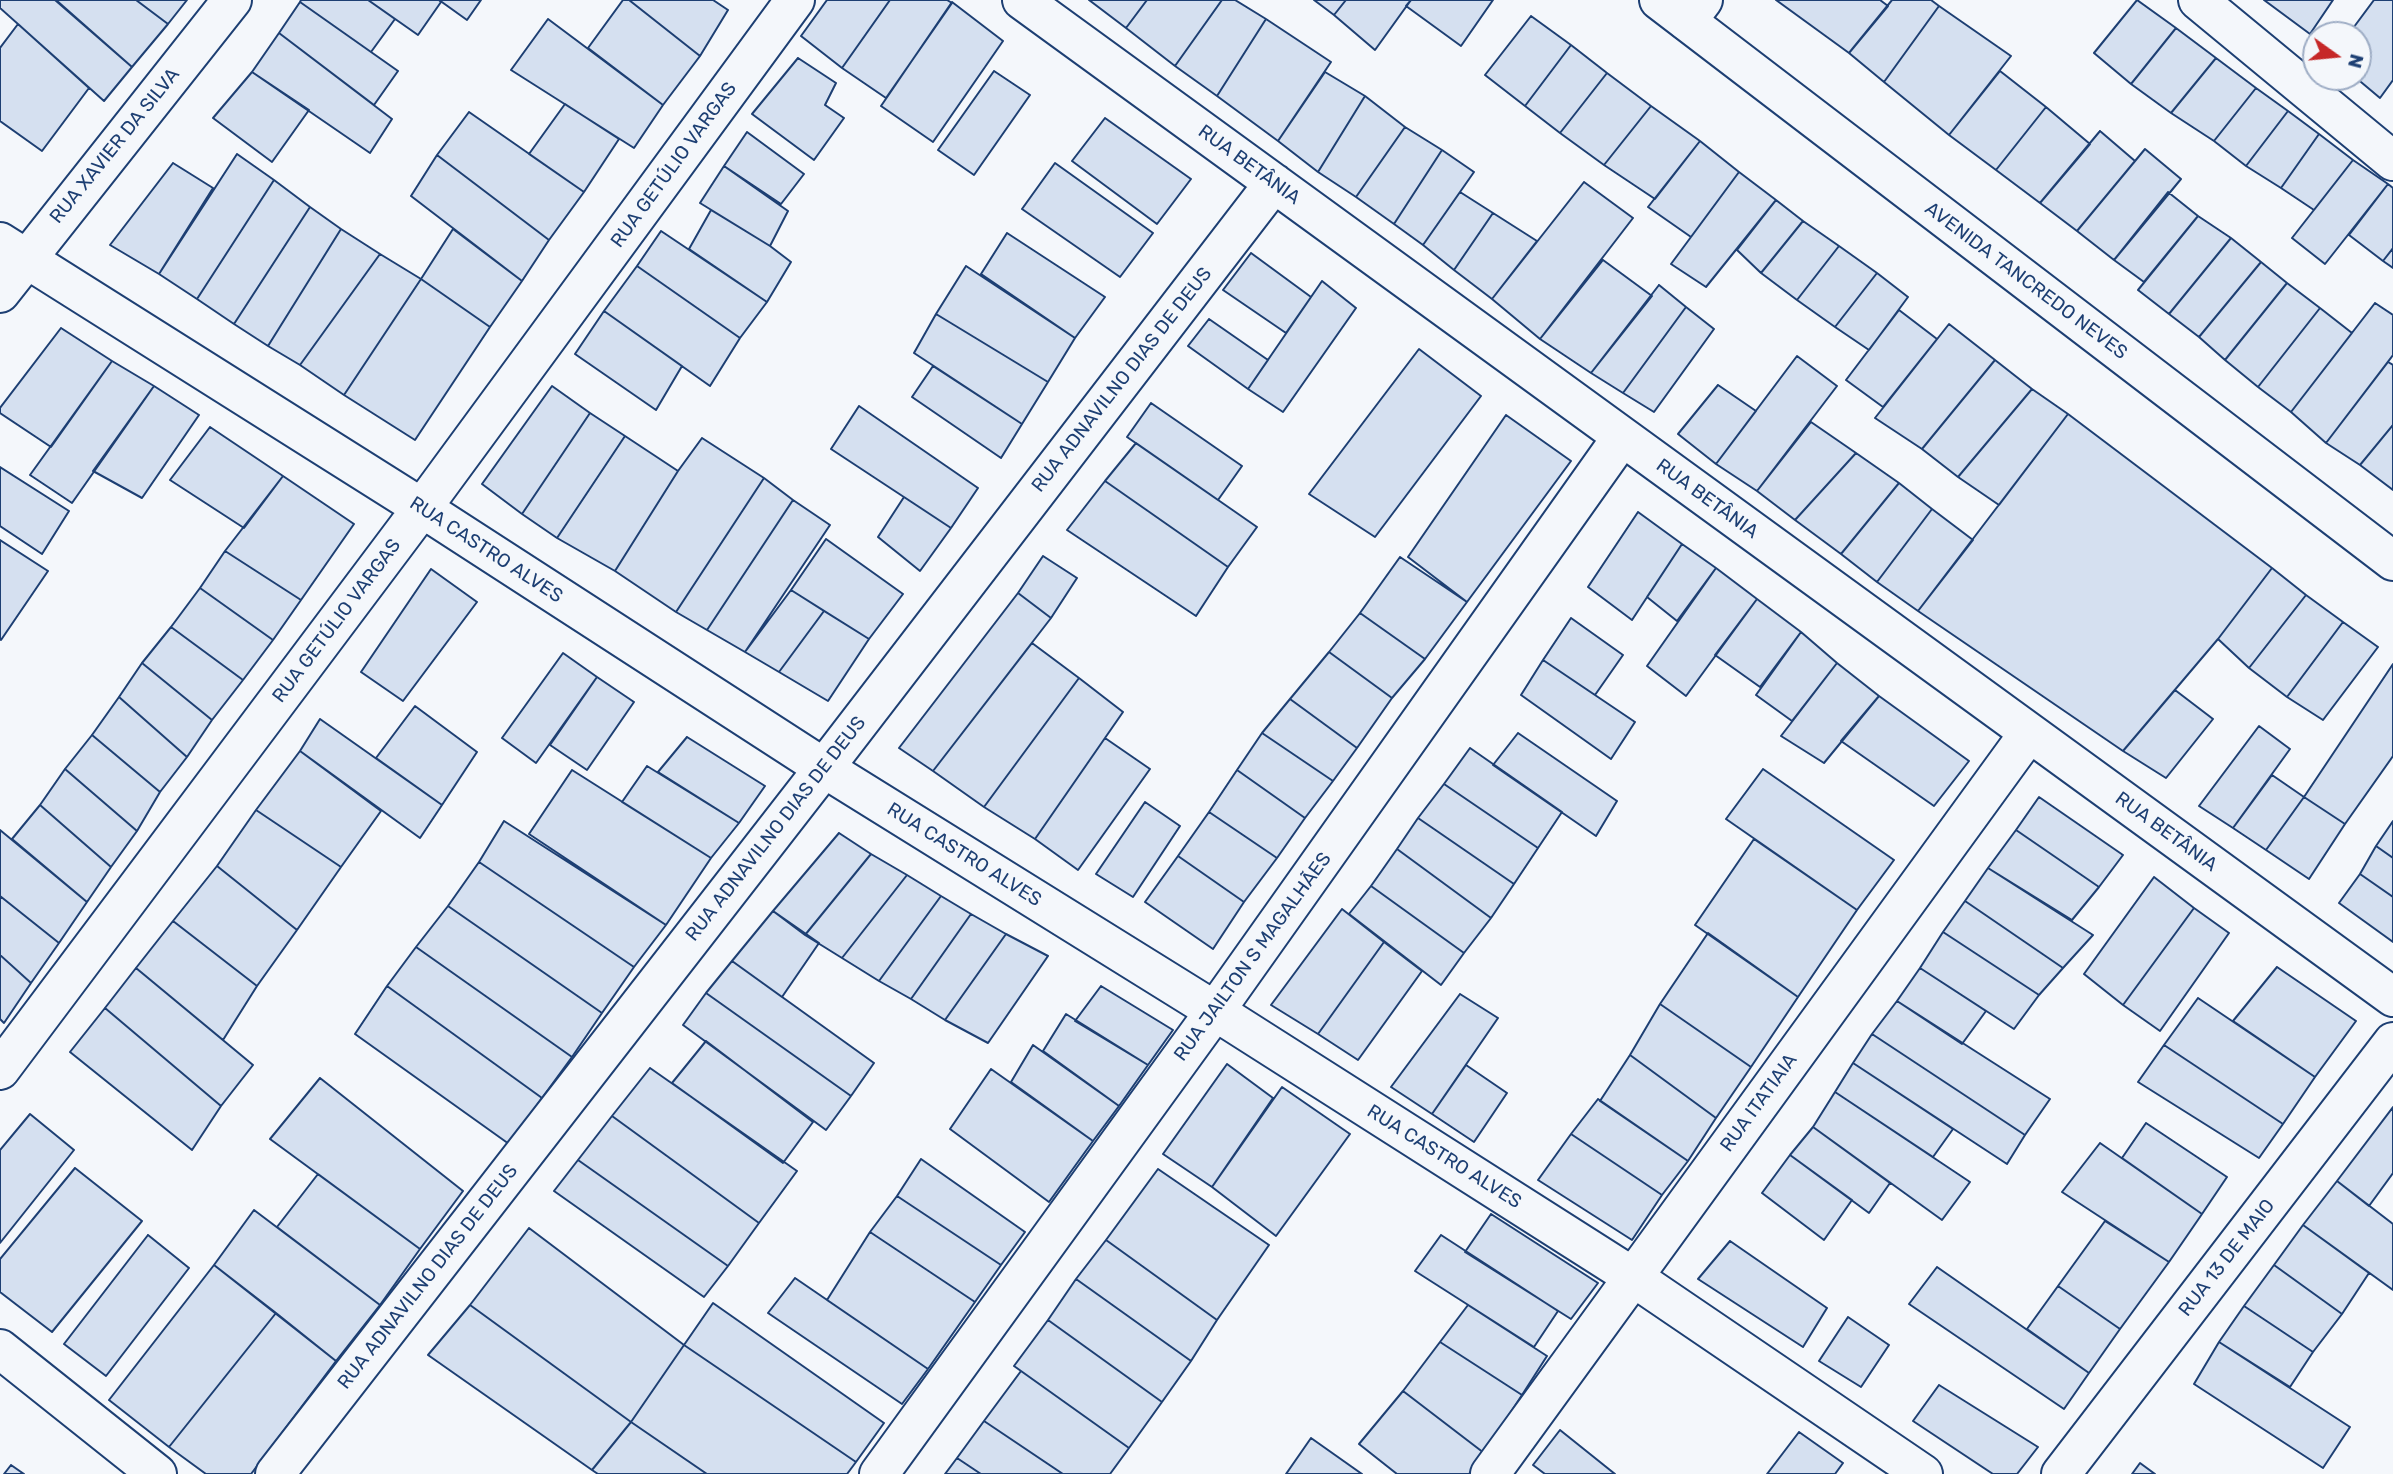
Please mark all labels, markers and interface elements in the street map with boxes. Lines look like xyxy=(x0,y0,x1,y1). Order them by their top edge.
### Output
north arrow xyxy=(2302,21,2372,91)
text: N xyxy=(2343,51,2369,71)
street label: RUA XAVIER DA SILVA xyxy=(45,64,185,228)
street label: RUA GETÚLIO VARGAS xyxy=(606,78,742,252)
street label: RUA BETÂNIA xyxy=(1194,120,1304,210)
street label: AVENIDA TANCREDO NEVES xyxy=(1920,197,2132,365)
street label: RUA ADNAVILNO DIAS DE DEUS xyxy=(1027,263,1217,497)
street label: RUA BETÂNIA xyxy=(1652,454,1762,544)
street label: RUA CASTRO ALVES xyxy=(405,492,567,608)
street label: RUA GETÚLIO VARGAS xyxy=(268,535,406,707)
street label: RUA ADNAVILNO DIAS DE DEUS xyxy=(681,712,871,946)
street label: RUA BETÂNIA xyxy=(2111,787,2221,877)
street label: RUA CASTRO ALVES xyxy=(882,798,1046,912)
street label: RUA JAILTON S MAGALHÃES xyxy=(1170,848,1336,1066)
street label: RUA ITATIAIA xyxy=(1716,1049,1802,1157)
street label: RUA CASTRO ALVES xyxy=(1362,1100,1526,1214)
street label: RUA ADNAVILNO DIAS DE DEUS xyxy=(333,1160,523,1394)
street label: RUA 13 DE MAIO xyxy=(2174,1195,2280,1321)

